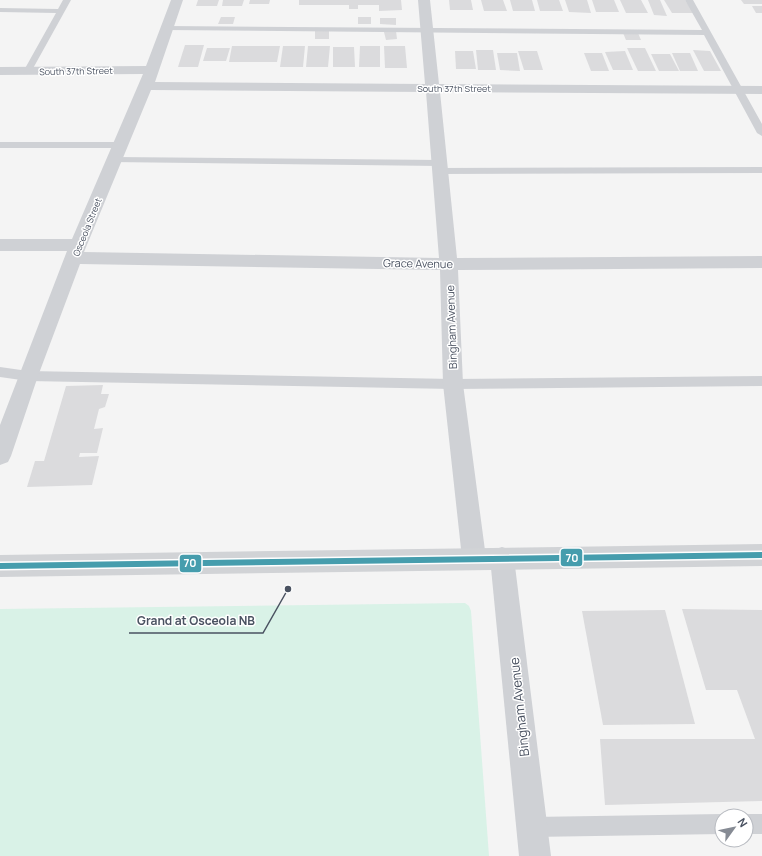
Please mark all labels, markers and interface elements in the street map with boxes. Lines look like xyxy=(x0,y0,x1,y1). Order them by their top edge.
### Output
street label: South 37th Street xyxy=(39,64,113,78)
street label: South 37th Street xyxy=(417,82,491,95)
street label: Osceola Street xyxy=(69,195,105,258)
street label: Grace Avenue xyxy=(383,255,454,271)
street label: Bingham Avenue xyxy=(442,284,460,369)
line badge: 70 xyxy=(560,548,583,567)
text: 70 xyxy=(565,550,579,565)
line badge: 70 xyxy=(179,554,202,573)
text: 70 xyxy=(183,555,197,570)
callout: Grand at Osceola NB xyxy=(129,609,263,633)
text: Grand at Osceola NB xyxy=(137,612,255,629)
street label: Bingham Avenue xyxy=(505,656,533,757)
north arrow xyxy=(714,808,754,848)
text: N xyxy=(734,815,751,830)

